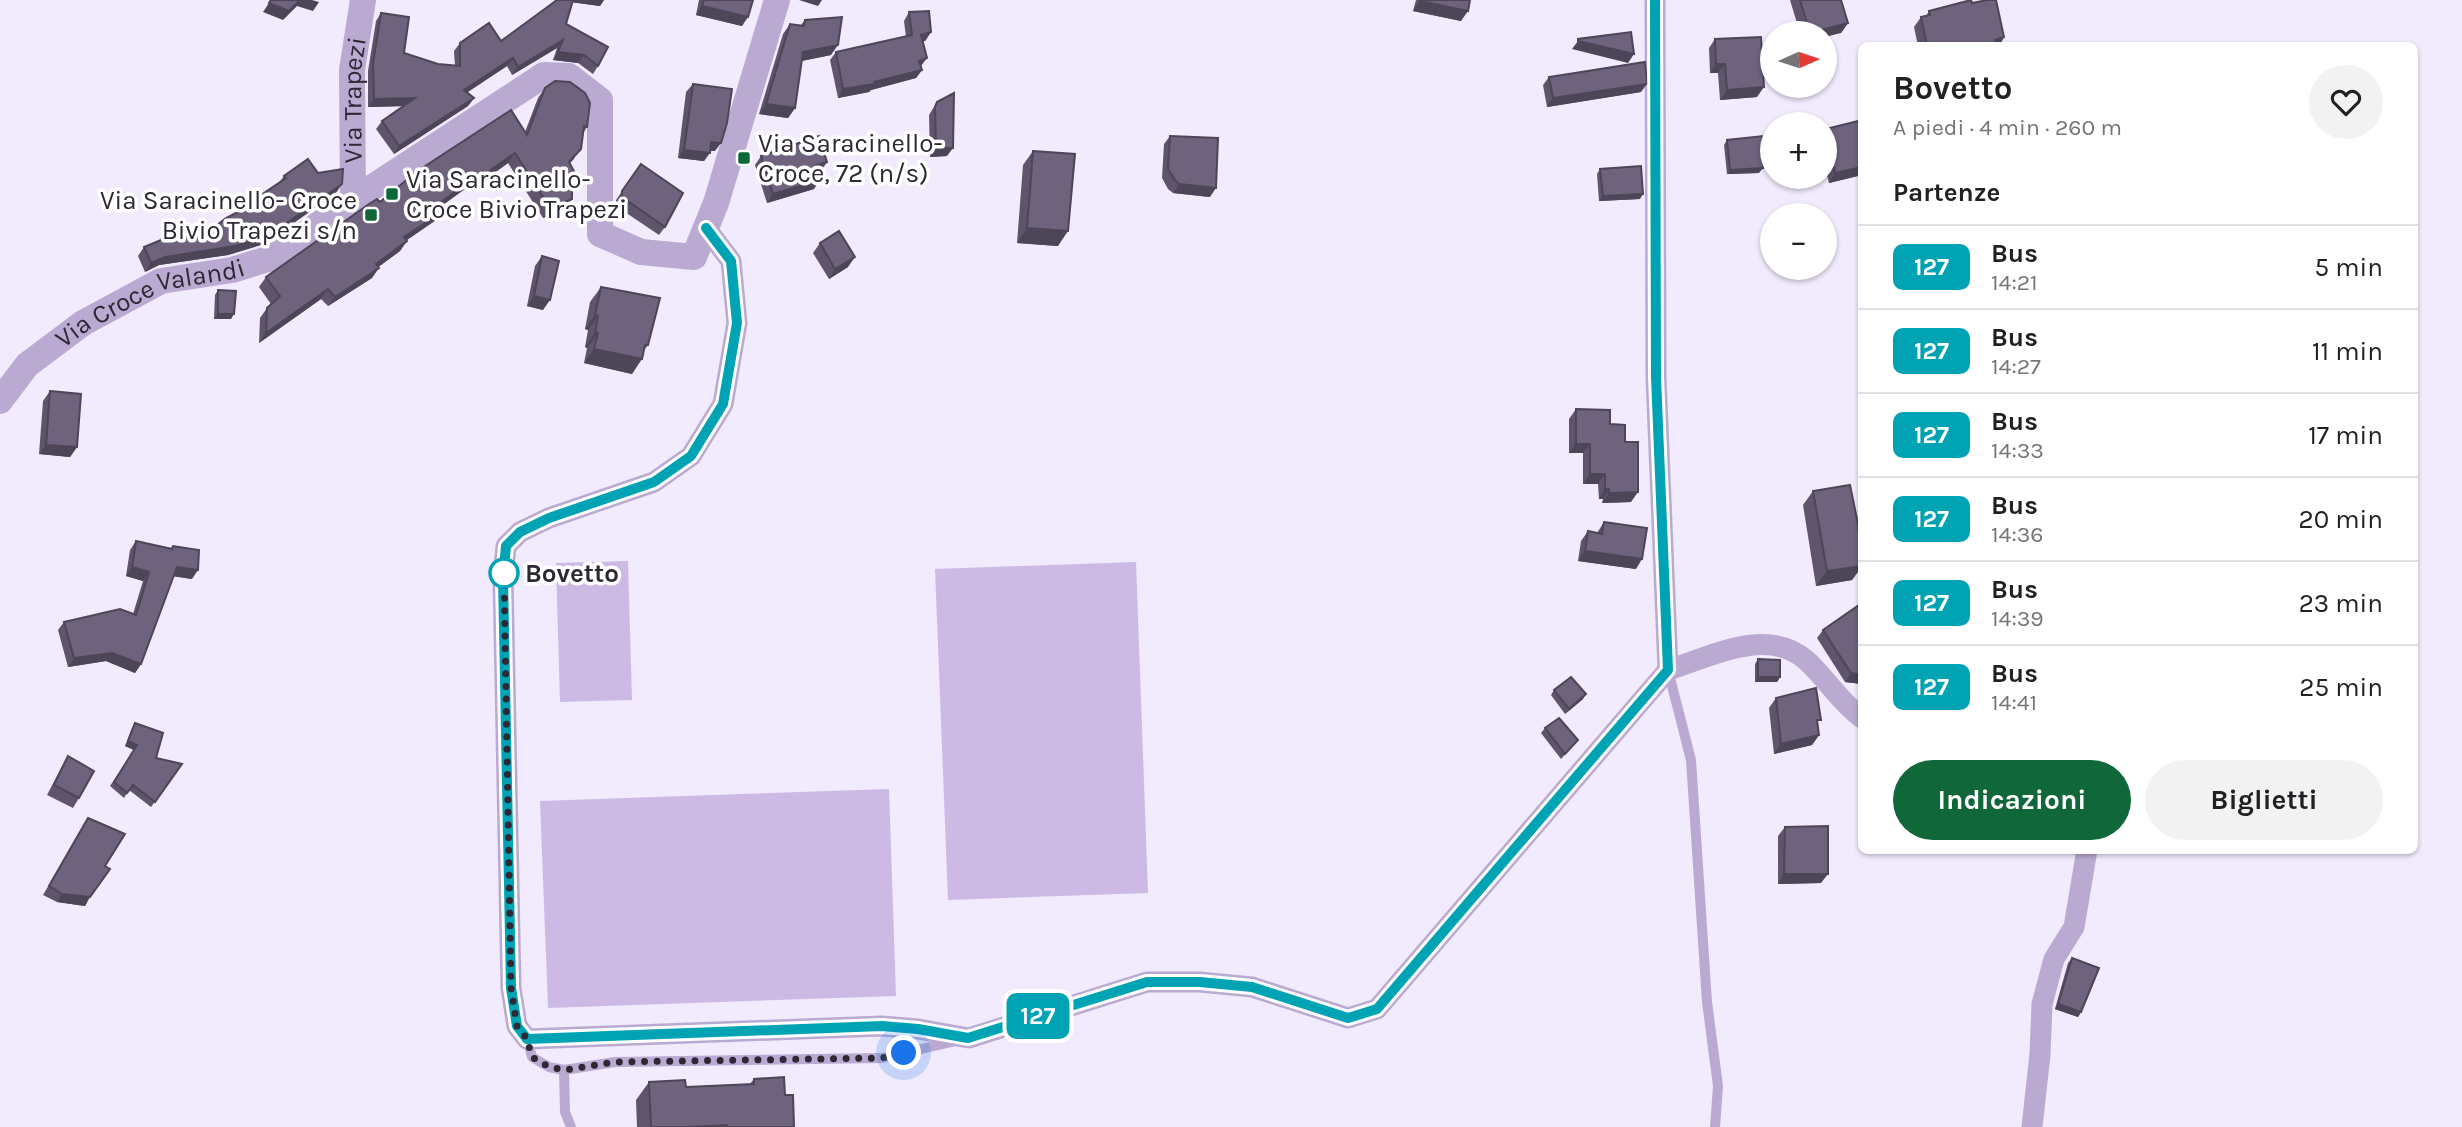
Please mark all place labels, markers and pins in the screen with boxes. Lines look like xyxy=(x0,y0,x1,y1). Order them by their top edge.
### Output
place label: Via Saracinello- Croce, 72 (n/s) xyxy=(758,128,943,189)
marker: Via Saracinello- Croce, 72 (n/s) xyxy=(736,150,752,166)
place label: Via Saracinello- Croce Bivio Trapezi xyxy=(406,164,627,225)
place label: Via Saracinello- Croce Bivio Trapezi s/n xyxy=(100,185,357,246)
marker: Via Saracinello- Croce Bivio Trapezi xyxy=(384,186,400,202)
marker: Via Saracinello- Croce Bivio Trapezi s/n xyxy=(363,207,379,223)
marker: Bovetto xyxy=(489,558,519,588)
place label: Bovetto xyxy=(525,558,619,589)

